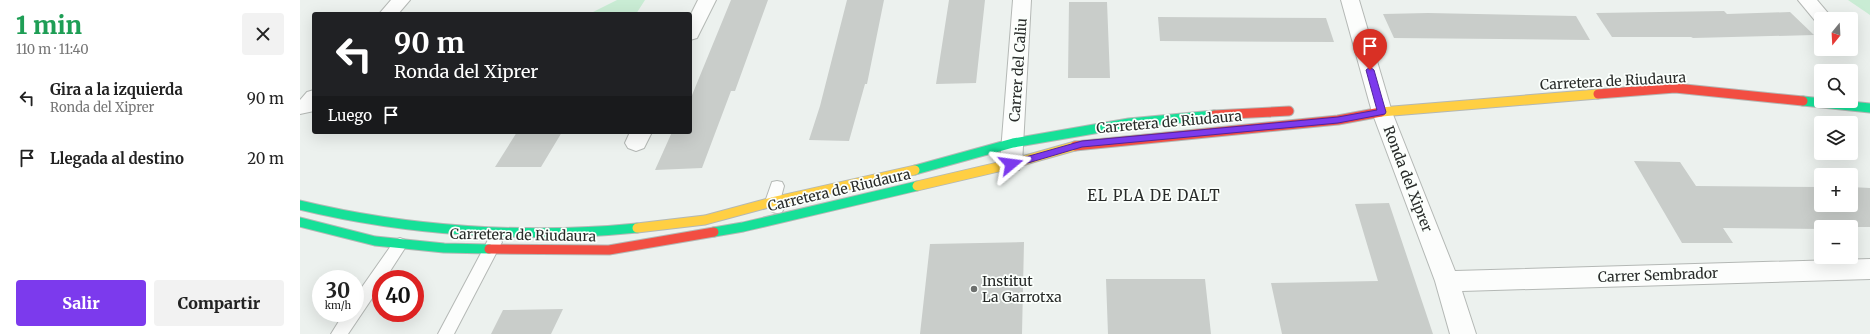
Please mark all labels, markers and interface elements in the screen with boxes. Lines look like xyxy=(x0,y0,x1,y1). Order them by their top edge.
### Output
text: 1 min xyxy=(16,10,82,41)
north arrow xyxy=(1814,12,1858,56)
map controls xyxy=(1814,12,1858,264)
button: close xyxy=(242,13,284,55)
street label: Carrer del Caliu xyxy=(1005,17,1031,122)
text: 90 m xyxy=(394,25,465,61)
icon: left xyxy=(328,28,380,80)
pin xyxy=(1353,29,1387,70)
icon: arrive xyxy=(1359,35,1381,57)
text: 110 m · 11:40 xyxy=(16,41,89,58)
text: Ronda del Xiprer xyxy=(394,60,538,83)
button: search xyxy=(1814,64,1858,108)
street label: Carretera de Riudaura xyxy=(1540,68,1687,94)
text: Gira a la izquierda xyxy=(50,80,183,99)
icon: left xyxy=(16,87,38,109)
text: 90 m xyxy=(247,89,284,108)
text: Ronda del Xiprer xyxy=(50,99,154,116)
icon: arrive xyxy=(380,104,402,126)
text: Luego xyxy=(328,106,372,125)
street label: Carretera de Riudaura xyxy=(1095,107,1243,137)
button: layers xyxy=(1814,116,1858,160)
street label: Ronda del Xiprer xyxy=(1379,123,1437,235)
position arrow xyxy=(990,143,1032,185)
icon: arrive xyxy=(16,147,38,169)
text: Llegada al destino xyxy=(50,149,184,168)
text: 20 m xyxy=(247,149,284,168)
street label: Carretera de Riudaura xyxy=(766,165,913,215)
button: + xyxy=(1814,168,1858,212)
district label: EL PLA DE DALT xyxy=(1087,186,1221,205)
button: − xyxy=(1814,220,1858,264)
street label: Carretera de Riudaura xyxy=(450,225,597,245)
street label: Carrer Sembrador xyxy=(1597,264,1719,286)
speed limit sign: 40 xyxy=(372,270,424,322)
place label: Institut La Garrotxa xyxy=(982,272,1062,306)
text: 30 xyxy=(326,278,350,303)
button: Salir xyxy=(16,280,146,326)
button: Compartir xyxy=(154,280,284,326)
marker: Institut La Garrotxa xyxy=(969,284,979,294)
text: km/h xyxy=(325,299,351,312)

